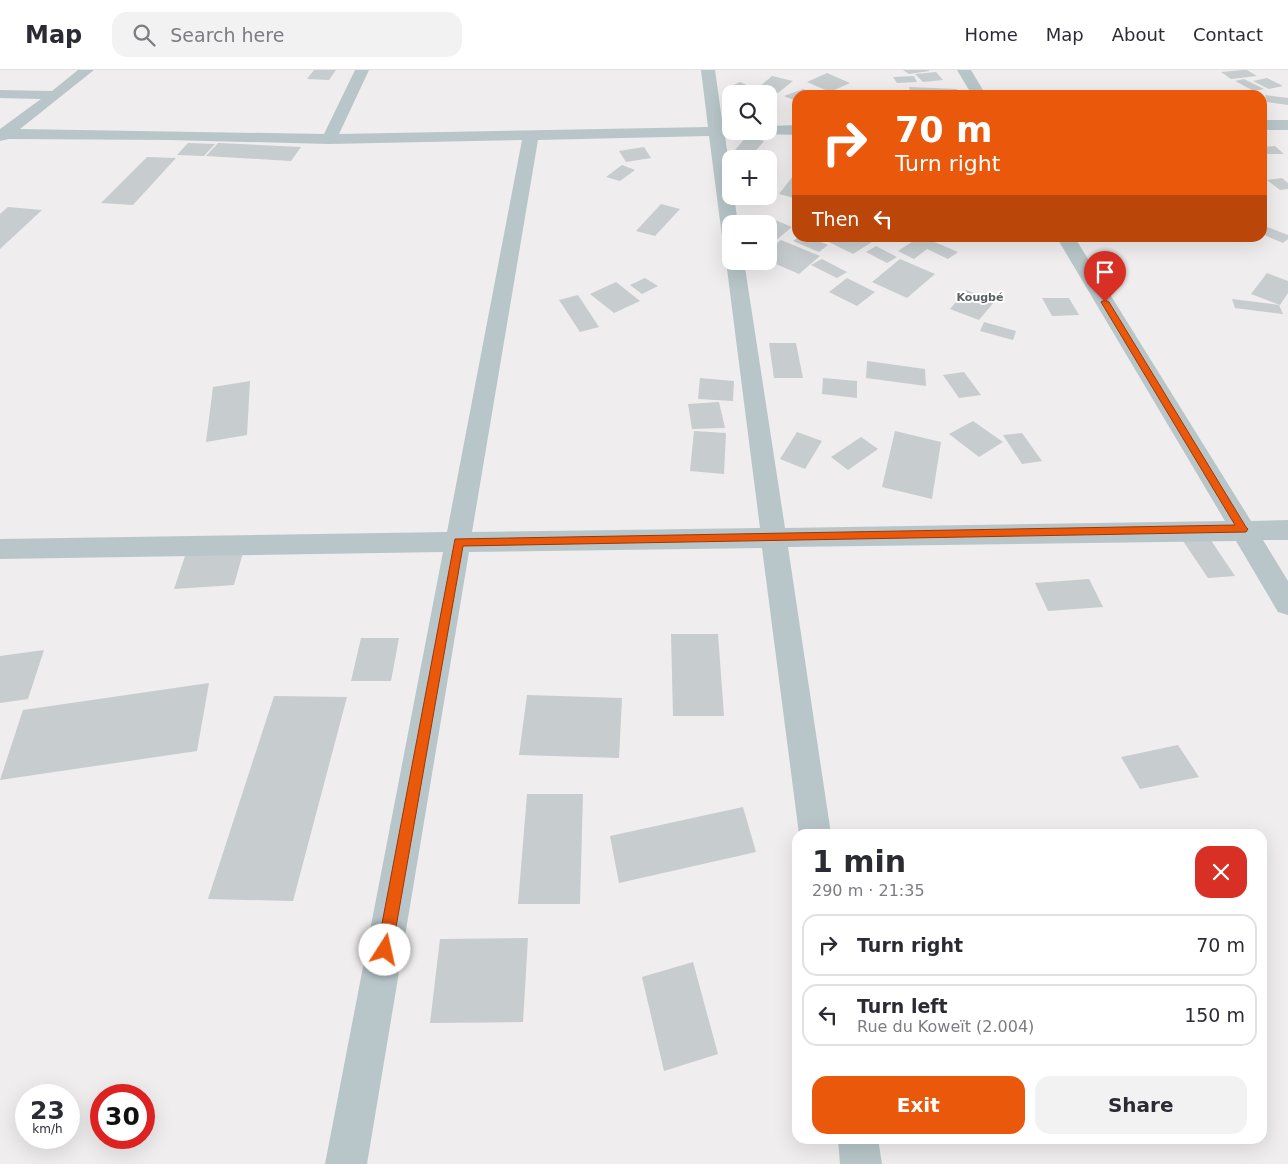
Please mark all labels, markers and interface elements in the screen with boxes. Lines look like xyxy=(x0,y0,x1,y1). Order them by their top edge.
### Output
search box xyxy=(112,12,462,57)
text: Map xyxy=(25,21,82,49)
icon: search xyxy=(130,21,158,49)
text: Search here xyxy=(170,24,284,46)
text: Home xyxy=(965,24,1018,45)
text: Map xyxy=(1046,24,1084,45)
text: About xyxy=(1112,24,1165,45)
text: Contact xyxy=(1193,24,1263,45)
map controls xyxy=(722,85,777,270)
button: search xyxy=(722,85,777,140)
icon: right xyxy=(812,110,877,175)
text: 70 m xyxy=(895,110,992,150)
button: + xyxy=(722,150,777,205)
text: Turn right xyxy=(895,151,1000,176)
icon: left xyxy=(869,205,897,233)
text: Then xyxy=(812,208,859,230)
button: − xyxy=(722,215,777,270)
pin xyxy=(1084,251,1126,302)
icon: arrive xyxy=(1091,258,1119,286)
district label: Kougbé xyxy=(957,291,1003,304)
text: 1 min xyxy=(812,844,906,879)
button: close xyxy=(1195,846,1247,898)
text: 290 m · 21:35 xyxy=(812,881,925,900)
position arrow xyxy=(358,923,410,975)
icon: right xyxy=(814,931,842,959)
text: Turn right xyxy=(857,934,963,956)
text: 70 m xyxy=(1196,934,1245,956)
text: Turn left xyxy=(857,995,948,1017)
icon: left xyxy=(814,1001,842,1029)
text: 150 m xyxy=(1184,1004,1245,1026)
text: Rue du Koweït (2.004) xyxy=(857,1017,1034,1036)
button: Exit xyxy=(812,1076,1025,1134)
button: Share xyxy=(1035,1076,1247,1134)
speed limit sign: 30 xyxy=(90,1084,155,1149)
text: 23 xyxy=(30,1096,65,1125)
text: km/h xyxy=(32,1122,63,1136)

